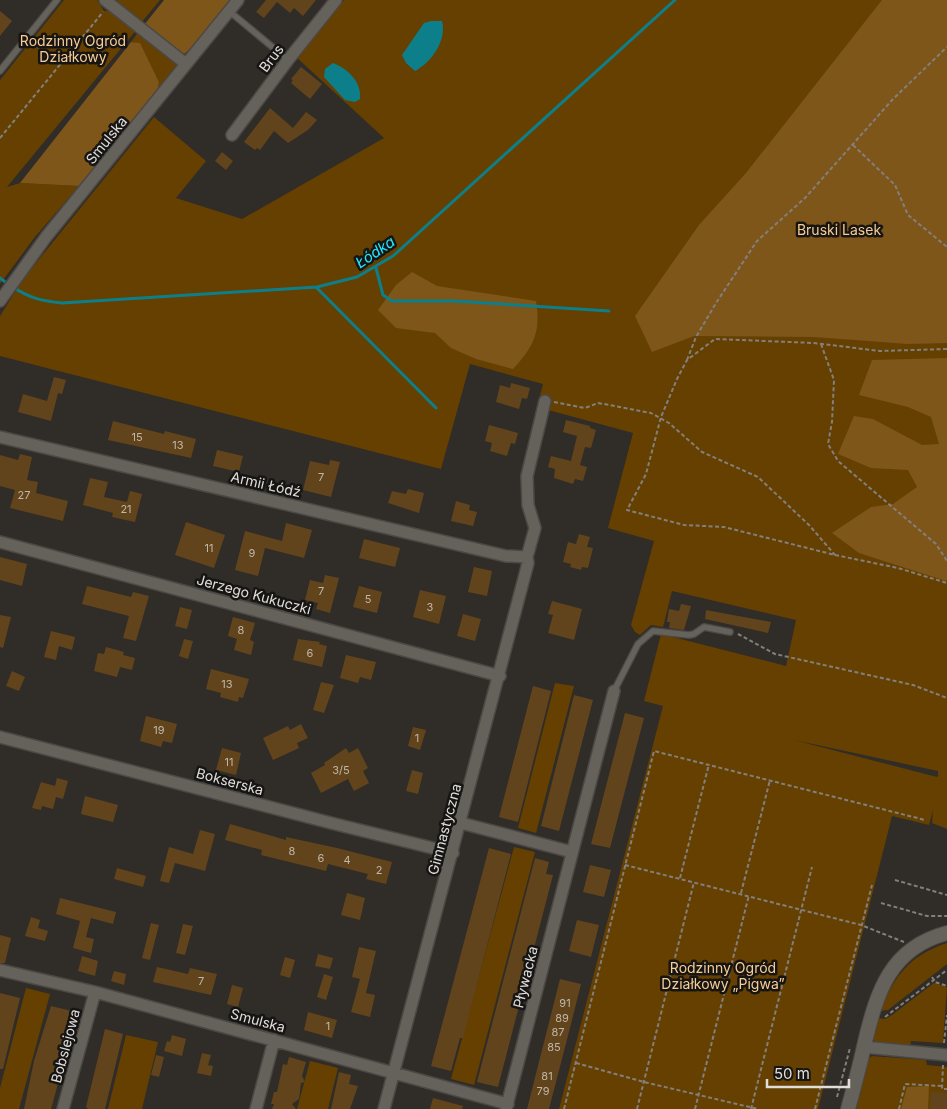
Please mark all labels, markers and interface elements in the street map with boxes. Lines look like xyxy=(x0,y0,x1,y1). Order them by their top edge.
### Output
park label: Rodzinny Ogród Działkowy xyxy=(20,32,126,65)
street label: Brus xyxy=(255,41,287,75)
street label: Smulska xyxy=(82,113,130,167)
park label: Bruski Lasek xyxy=(797,221,881,238)
water label: Łódka xyxy=(352,232,398,272)
house number: 15 xyxy=(131,430,143,444)
house number: 13 xyxy=(172,438,184,452)
street label: Armii Łódź xyxy=(229,468,303,500)
house number: 7 xyxy=(318,470,324,484)
house number: 27 xyxy=(18,488,30,502)
house number: 21 xyxy=(120,502,132,516)
house number: 11 xyxy=(205,541,213,555)
house number: 9 xyxy=(249,546,256,560)
street label: Jerzego Kukuczki xyxy=(195,571,313,617)
house number: 7 xyxy=(318,584,324,598)
house number: 5 xyxy=(365,592,372,606)
house number: 3 xyxy=(427,600,434,614)
house number: 8 xyxy=(238,623,245,637)
house number: 6 xyxy=(307,646,314,660)
house number: 13 xyxy=(221,677,233,691)
house number: 19 xyxy=(153,723,165,737)
house number: 1 xyxy=(415,731,419,745)
house number: 11 xyxy=(225,755,233,769)
house number: 3/5 xyxy=(332,763,350,777)
street label: Bokserska xyxy=(194,764,266,798)
street label: Gimnastyczna xyxy=(424,782,464,876)
house number: 8 xyxy=(289,844,296,858)
house number: 6 xyxy=(318,851,325,865)
house number: 4 xyxy=(343,853,351,867)
house number: 2 xyxy=(376,863,382,877)
street label: Pływacka xyxy=(509,944,541,1010)
park label: Rodzinny Ogród Działkowy „Pigwa” xyxy=(661,959,785,992)
house number: 7 xyxy=(198,974,204,988)
house number: 91 xyxy=(559,996,571,1010)
street label: Smulska xyxy=(229,1005,287,1035)
street label: Bobslejowa xyxy=(47,1007,83,1085)
house number: 89 xyxy=(555,1011,569,1025)
house number: 1 xyxy=(326,1019,330,1033)
house number: 87 xyxy=(551,1025,565,1039)
house number: 85 xyxy=(547,1040,561,1054)
scale bar xyxy=(767,1056,850,1088)
text: 50 m xyxy=(774,1064,810,1083)
house number: 81 xyxy=(541,1069,553,1083)
house number: 79 xyxy=(537,1084,550,1098)

